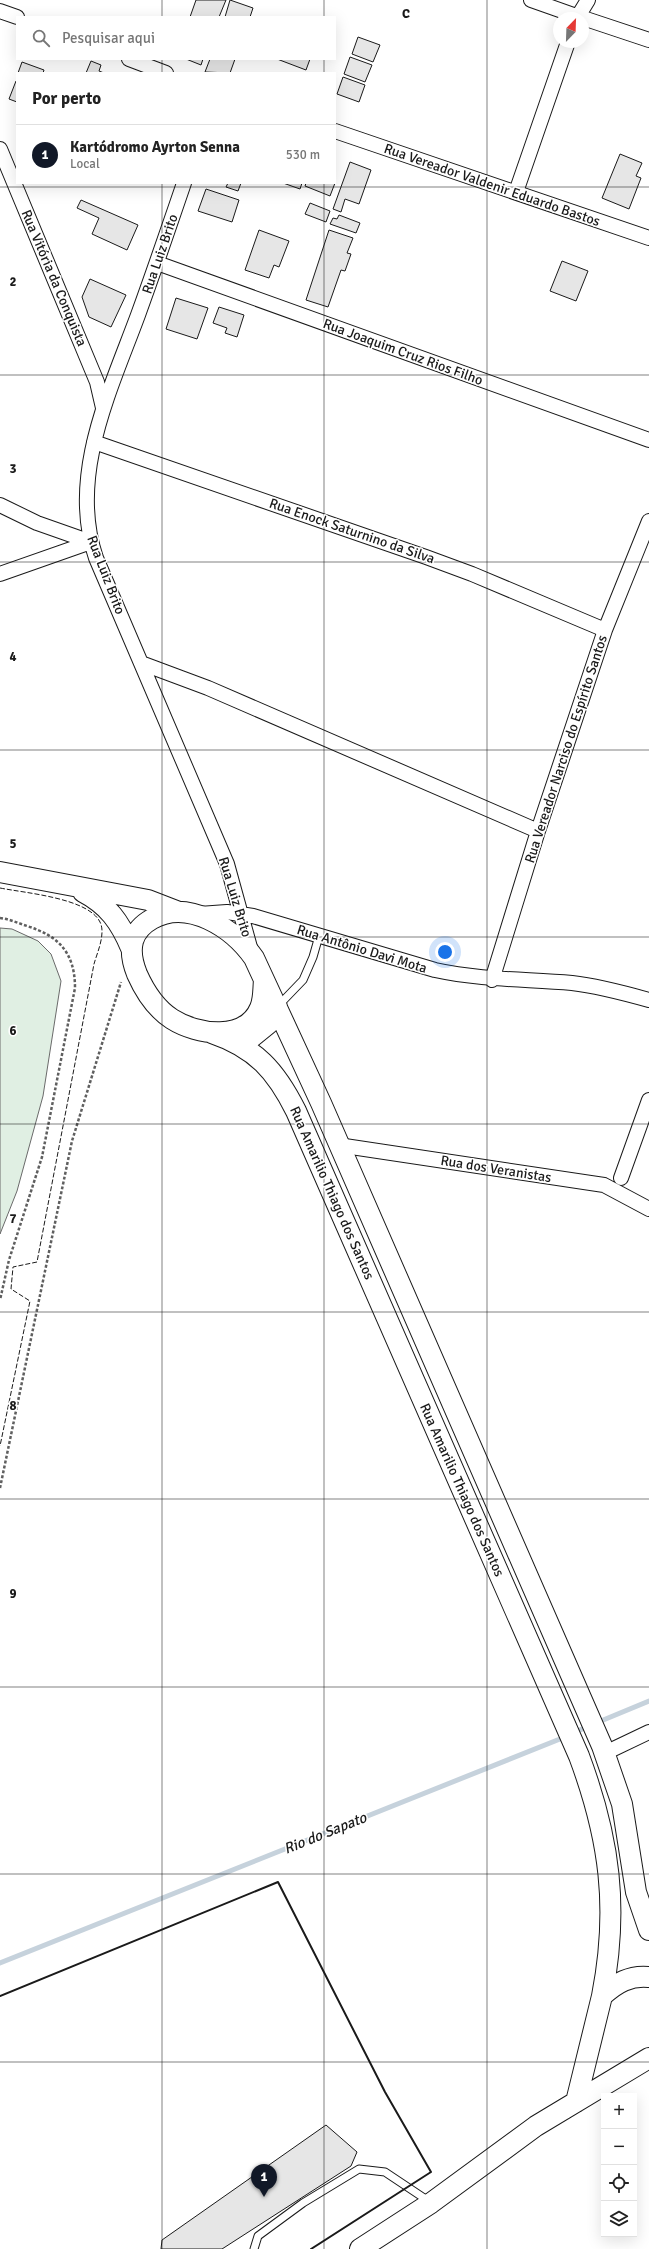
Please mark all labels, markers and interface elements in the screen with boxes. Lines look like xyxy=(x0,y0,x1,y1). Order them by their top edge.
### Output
text: C xyxy=(402,6,410,22)
north arrow xyxy=(553,12,589,48)
search box xyxy=(16,16,336,60)
icon: search xyxy=(30,27,52,49)
text: Pesquisar aqui xyxy=(62,29,155,47)
text: Por perto xyxy=(32,88,101,109)
text: Kartódromo Ayrton Senna xyxy=(70,138,240,156)
street label: Rua Vereador Valdenir Eduardo Bastos xyxy=(382,140,602,230)
text: 1 xyxy=(41,147,49,163)
text: 530 m xyxy=(286,147,320,163)
text: Local xyxy=(70,156,100,172)
street label: Rua Vitória da Conquista xyxy=(17,207,91,349)
street label: Rua Luiz Brito xyxy=(138,212,182,296)
text: 2 xyxy=(9,274,17,290)
street label: Rua Joaquim Cruz Rios Filho xyxy=(321,315,485,389)
text: 3 xyxy=(9,461,17,477)
street label: Rua Enock Saturnino da Silva xyxy=(267,495,437,567)
street label: Rua Luiz Brito xyxy=(83,533,129,617)
street label: Rua Vereador Narciso do Espírito Santos xyxy=(521,633,611,865)
text: 4 xyxy=(9,649,17,665)
text: 5 xyxy=(9,836,17,852)
street label: Rua Luiz Brito xyxy=(215,855,255,939)
street label: Rua Antônio Davi Mota xyxy=(295,921,429,977)
your location xyxy=(435,942,455,962)
text: 6 xyxy=(9,1023,17,1039)
street label: Rua Amarilio Thiago dos Santos xyxy=(286,1104,378,1282)
street label: Rua dos Veranistas xyxy=(439,1152,553,1186)
text: 7 xyxy=(9,1211,17,1227)
text: 8 xyxy=(9,1398,17,1414)
street label: Rua Amarilio Thiago dos Santos xyxy=(416,1401,508,1579)
text: 9 xyxy=(9,1586,17,1602)
water label: Rio do Sapato xyxy=(281,1808,370,1858)
map controls xyxy=(601,2093,637,2237)
button: + xyxy=(601,2093,637,2129)
button: − xyxy=(601,2129,637,2165)
pin: 1 xyxy=(251,2164,277,2197)
button: locate xyxy=(601,2165,637,2201)
button: layers xyxy=(601,2201,637,2237)

